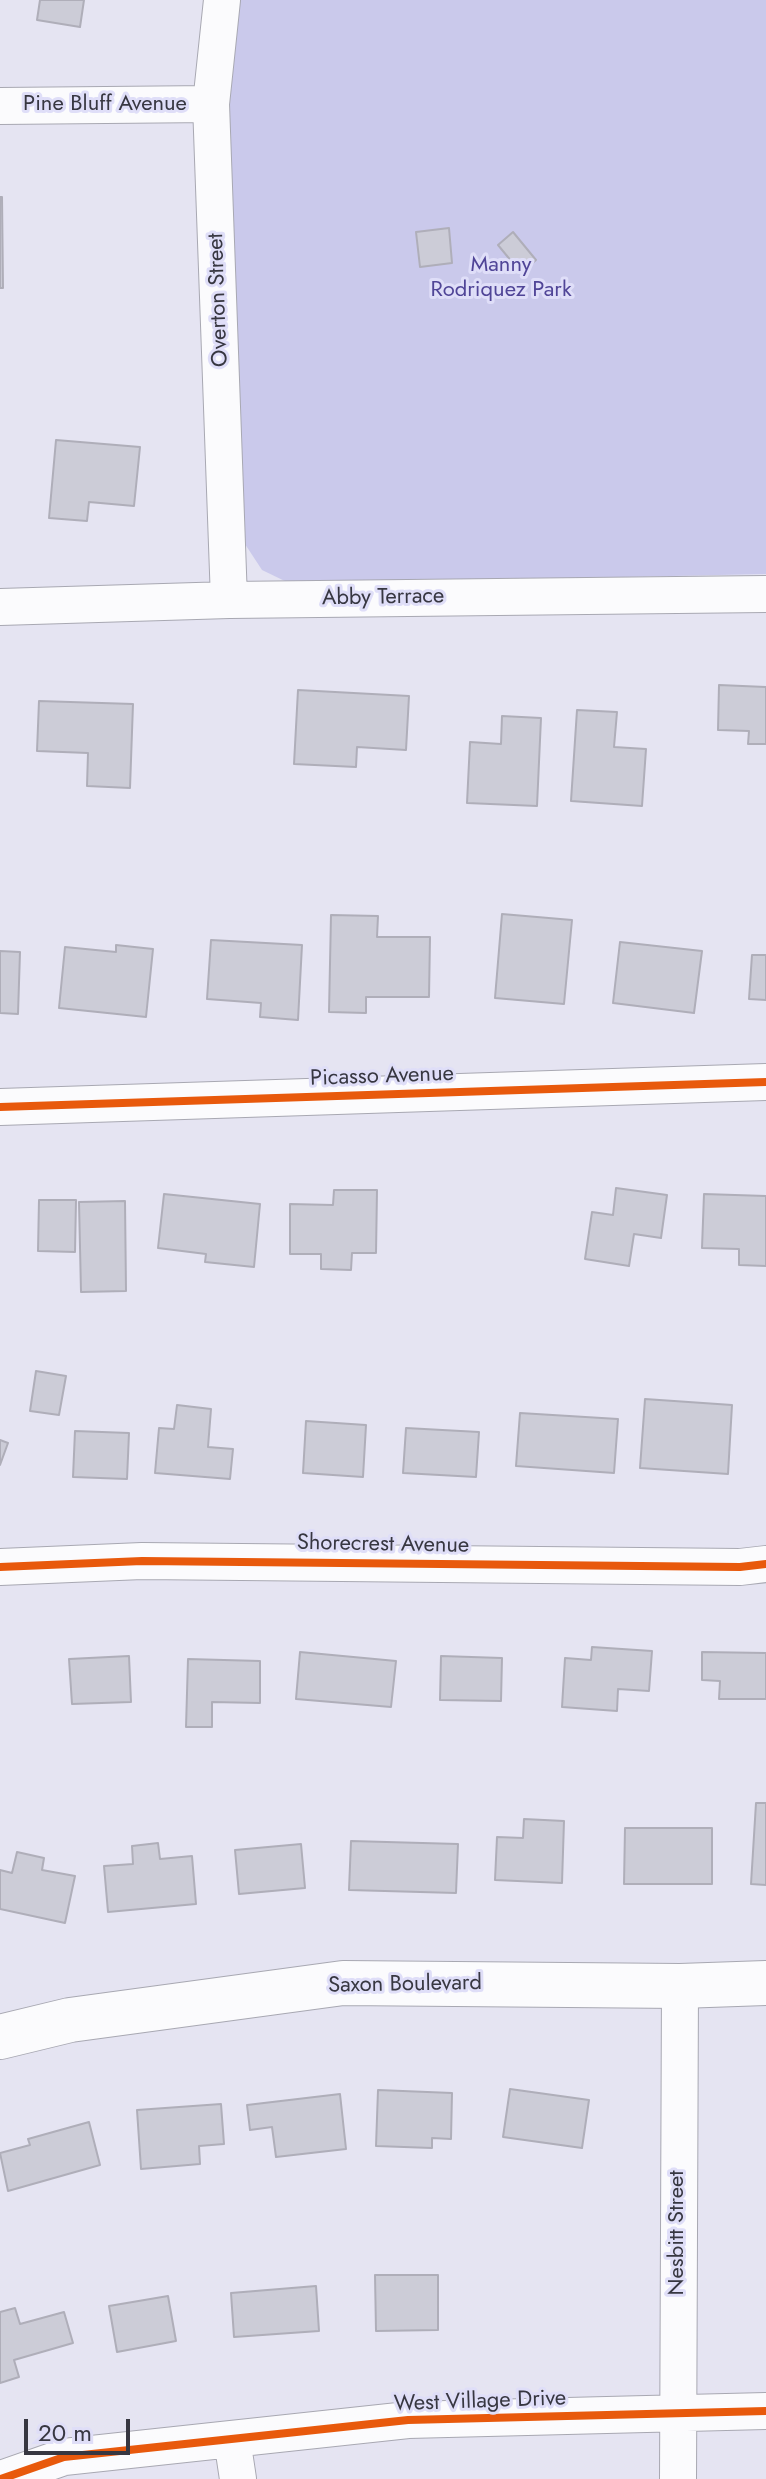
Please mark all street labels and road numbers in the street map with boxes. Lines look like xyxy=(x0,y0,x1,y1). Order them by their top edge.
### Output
street label: Pine Bluff Avenue xyxy=(23,92,187,118)
street label: Overton Street xyxy=(203,233,235,367)
street label: Abby Terrace xyxy=(322,584,444,612)
street label: Picasso Avenue xyxy=(310,1061,454,1093)
street label: Shorecrest Avenue xyxy=(297,1530,469,1560)
street label: Saxon Boulevard xyxy=(328,1970,482,2000)
street label: Nesbitt Street xyxy=(665,2170,691,2296)
street label: West Village Drive xyxy=(393,2386,567,2418)

